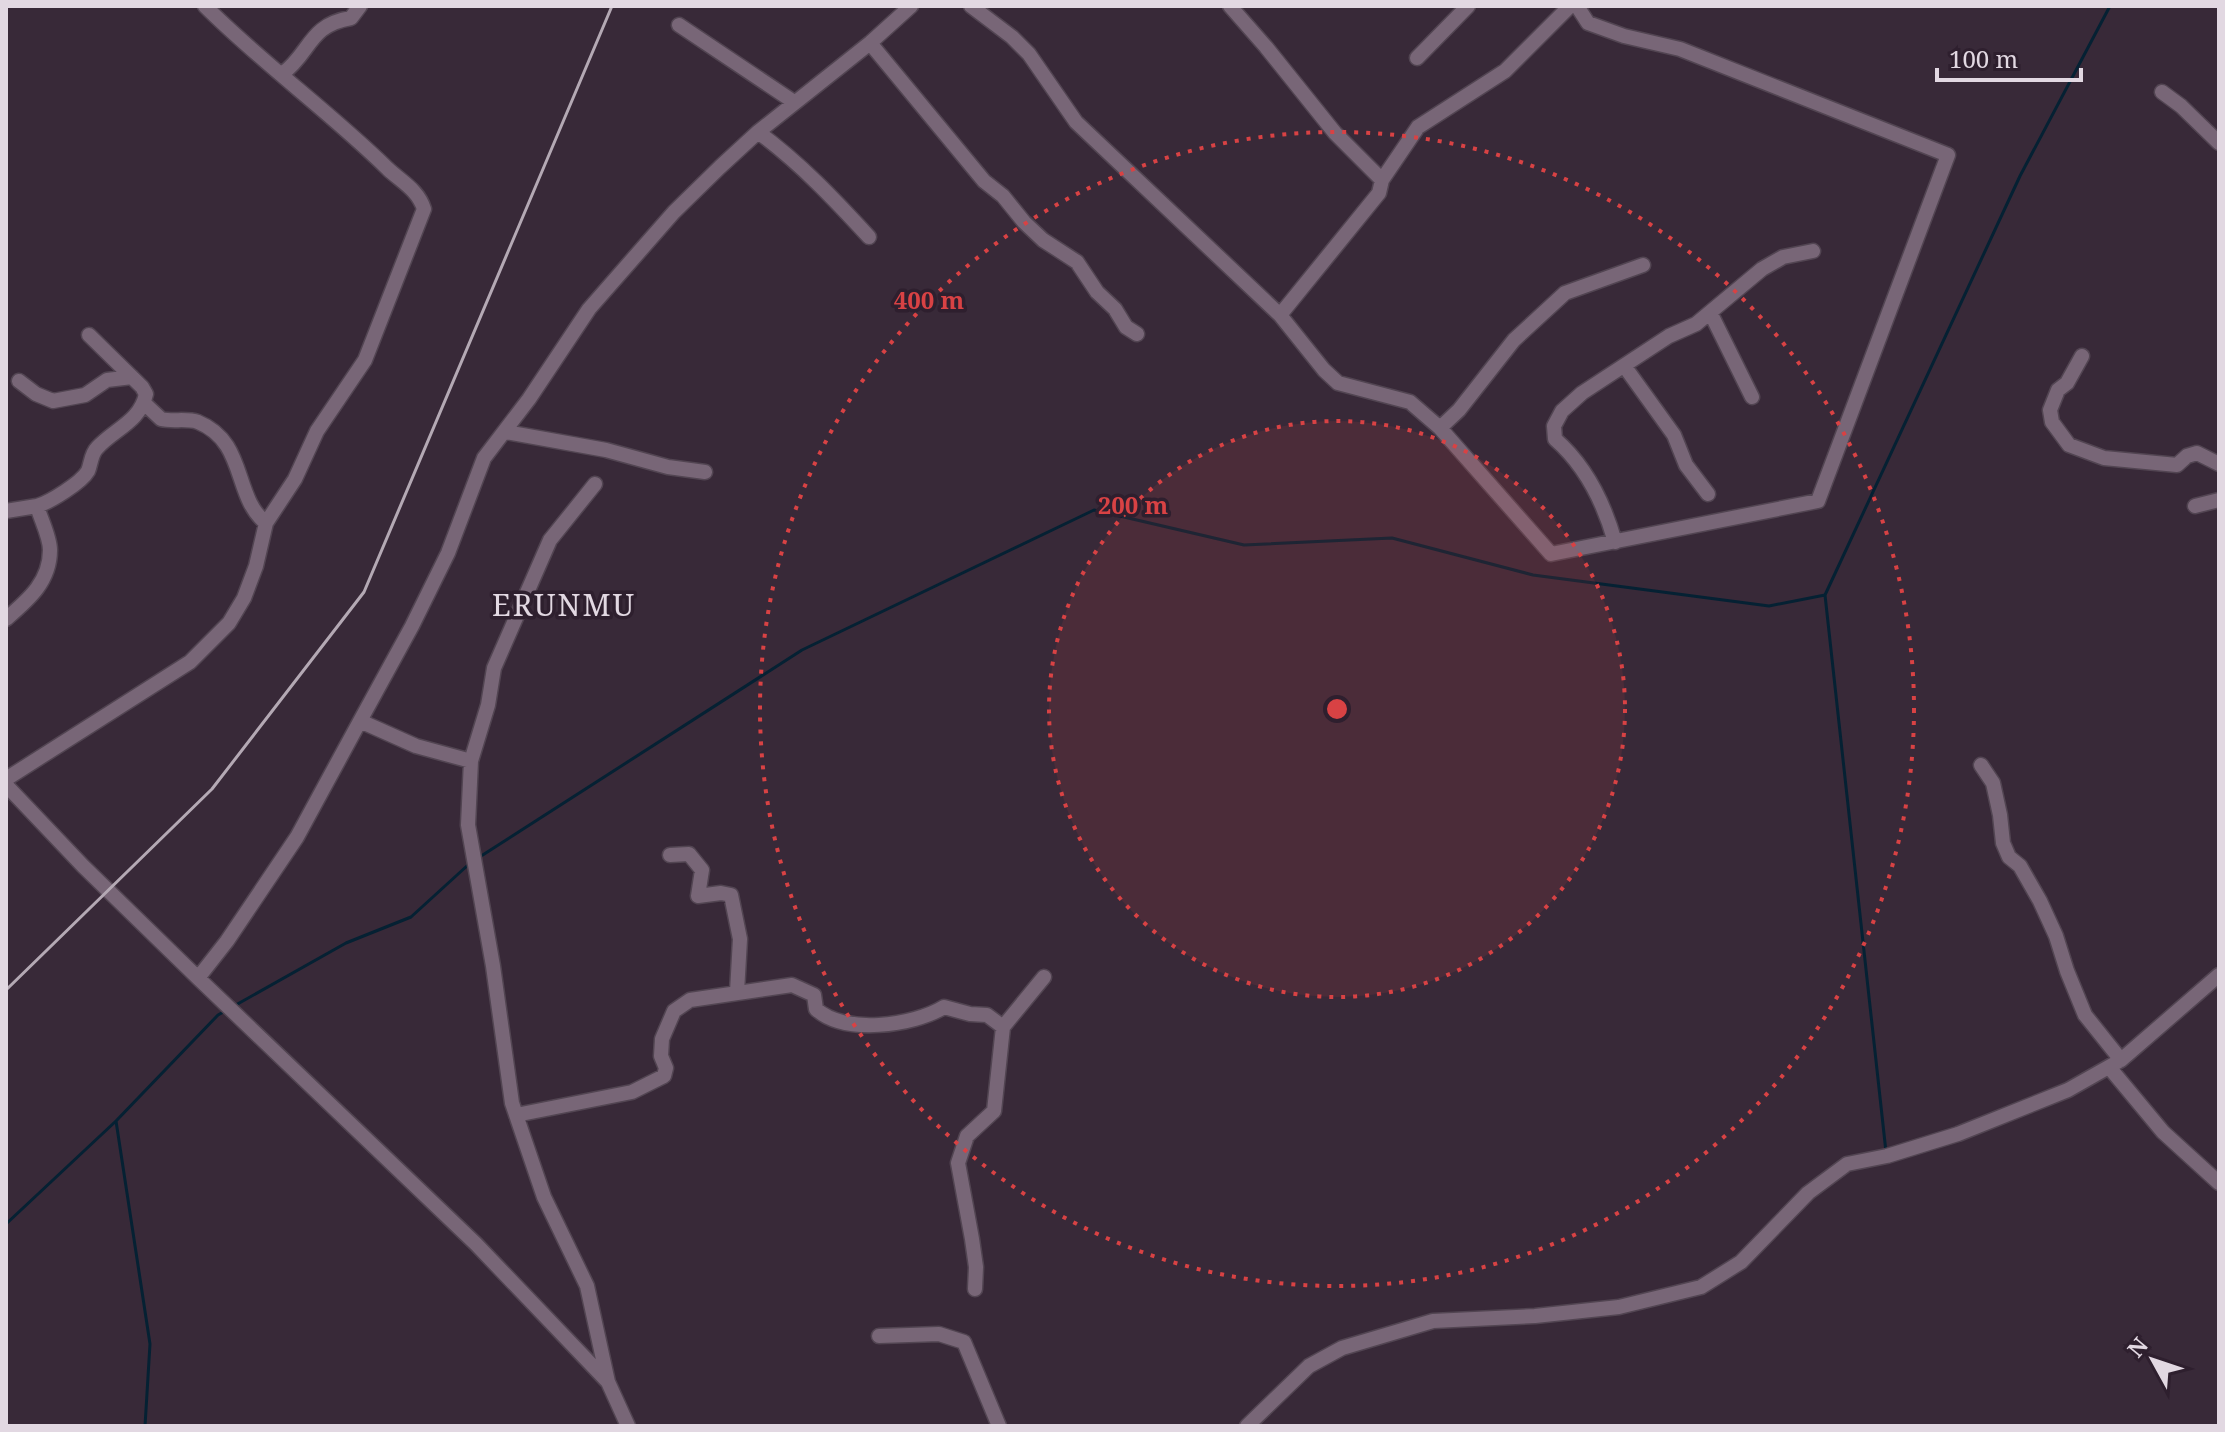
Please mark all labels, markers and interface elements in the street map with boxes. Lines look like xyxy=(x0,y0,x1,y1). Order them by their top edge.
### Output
scale bar xyxy=(1937,32,2081,82)
text: 100 m xyxy=(1949,42,2018,75)
text: 400 m xyxy=(894,283,965,316)
text: 200 m xyxy=(1098,488,1169,521)
district label: ERUNMU xyxy=(492,584,636,625)
centre of rings xyxy=(1323,695,1351,723)
north arrow xyxy=(2113,1320,2193,1400)
text: N xyxy=(2120,1330,2154,1363)

